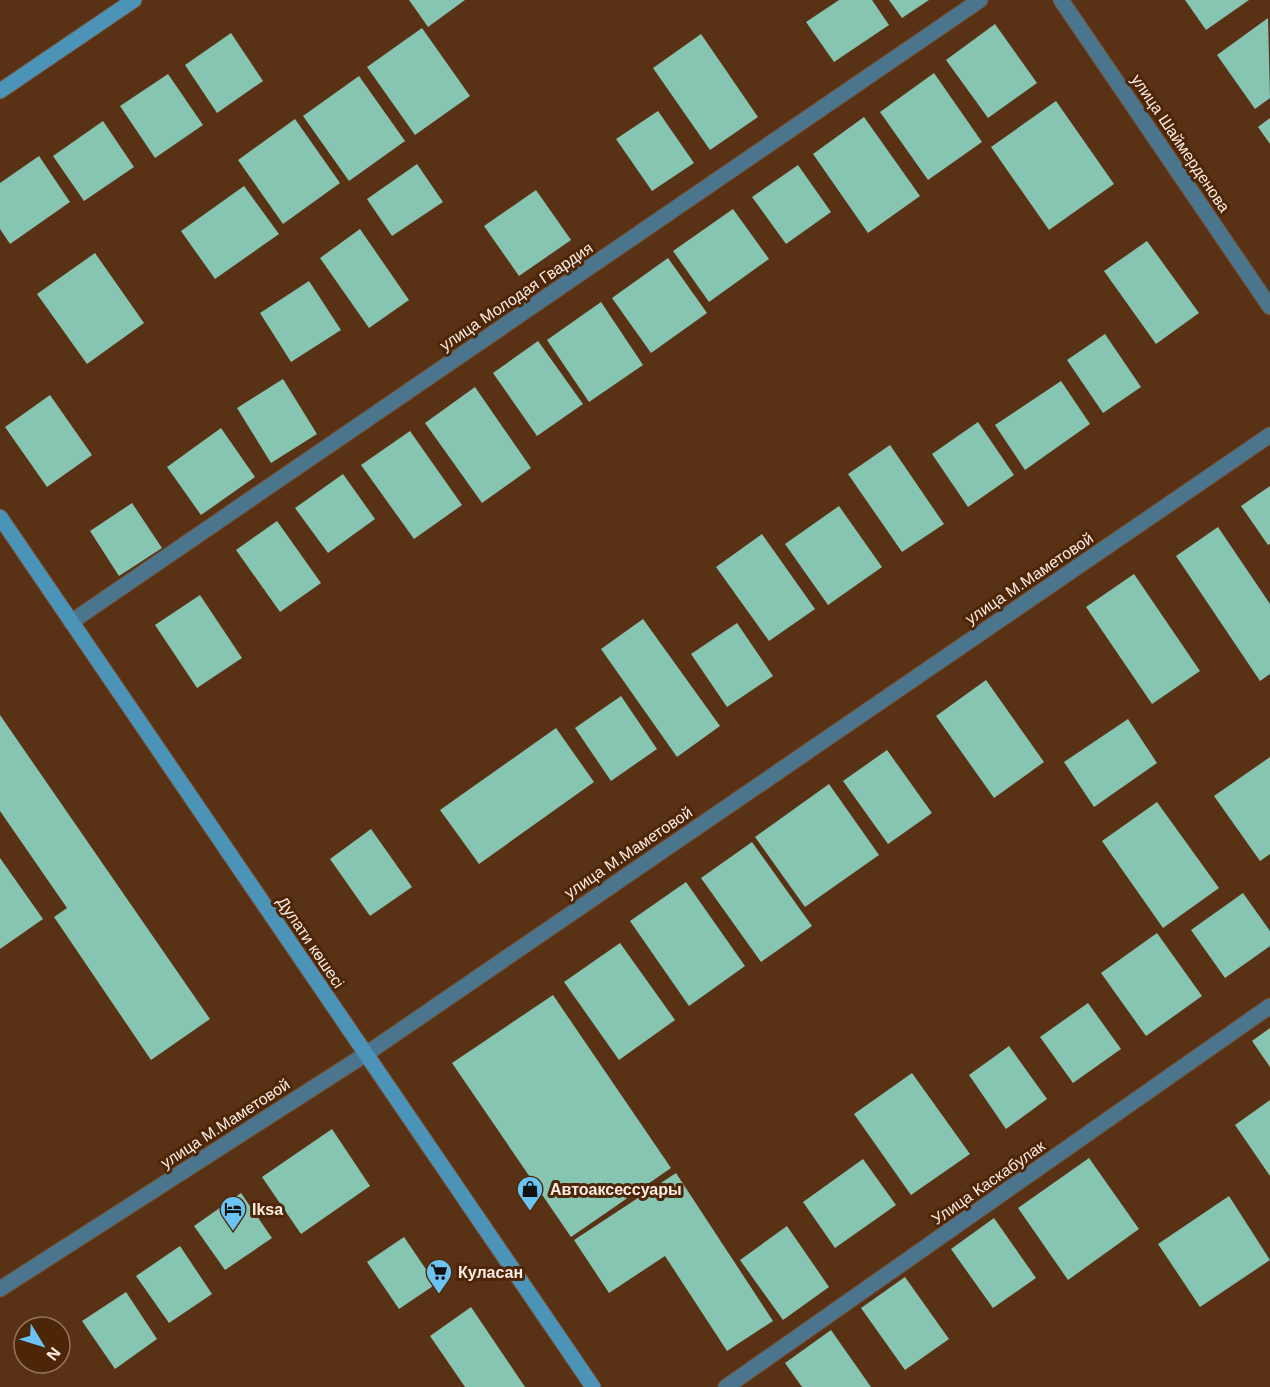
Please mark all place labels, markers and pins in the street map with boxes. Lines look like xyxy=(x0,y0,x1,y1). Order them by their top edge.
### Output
shop icon: Автоаксессуары xyxy=(515,1174,545,1212)
place label: Автоаксессуары xyxy=(550,1181,682,1198)
hotel icon: Iksa xyxy=(218,1194,248,1232)
place label: Iksa xyxy=(252,1201,283,1218)
supermarket icon: Куласан xyxy=(424,1257,454,1295)
place label: Куласан xyxy=(458,1264,523,1281)

